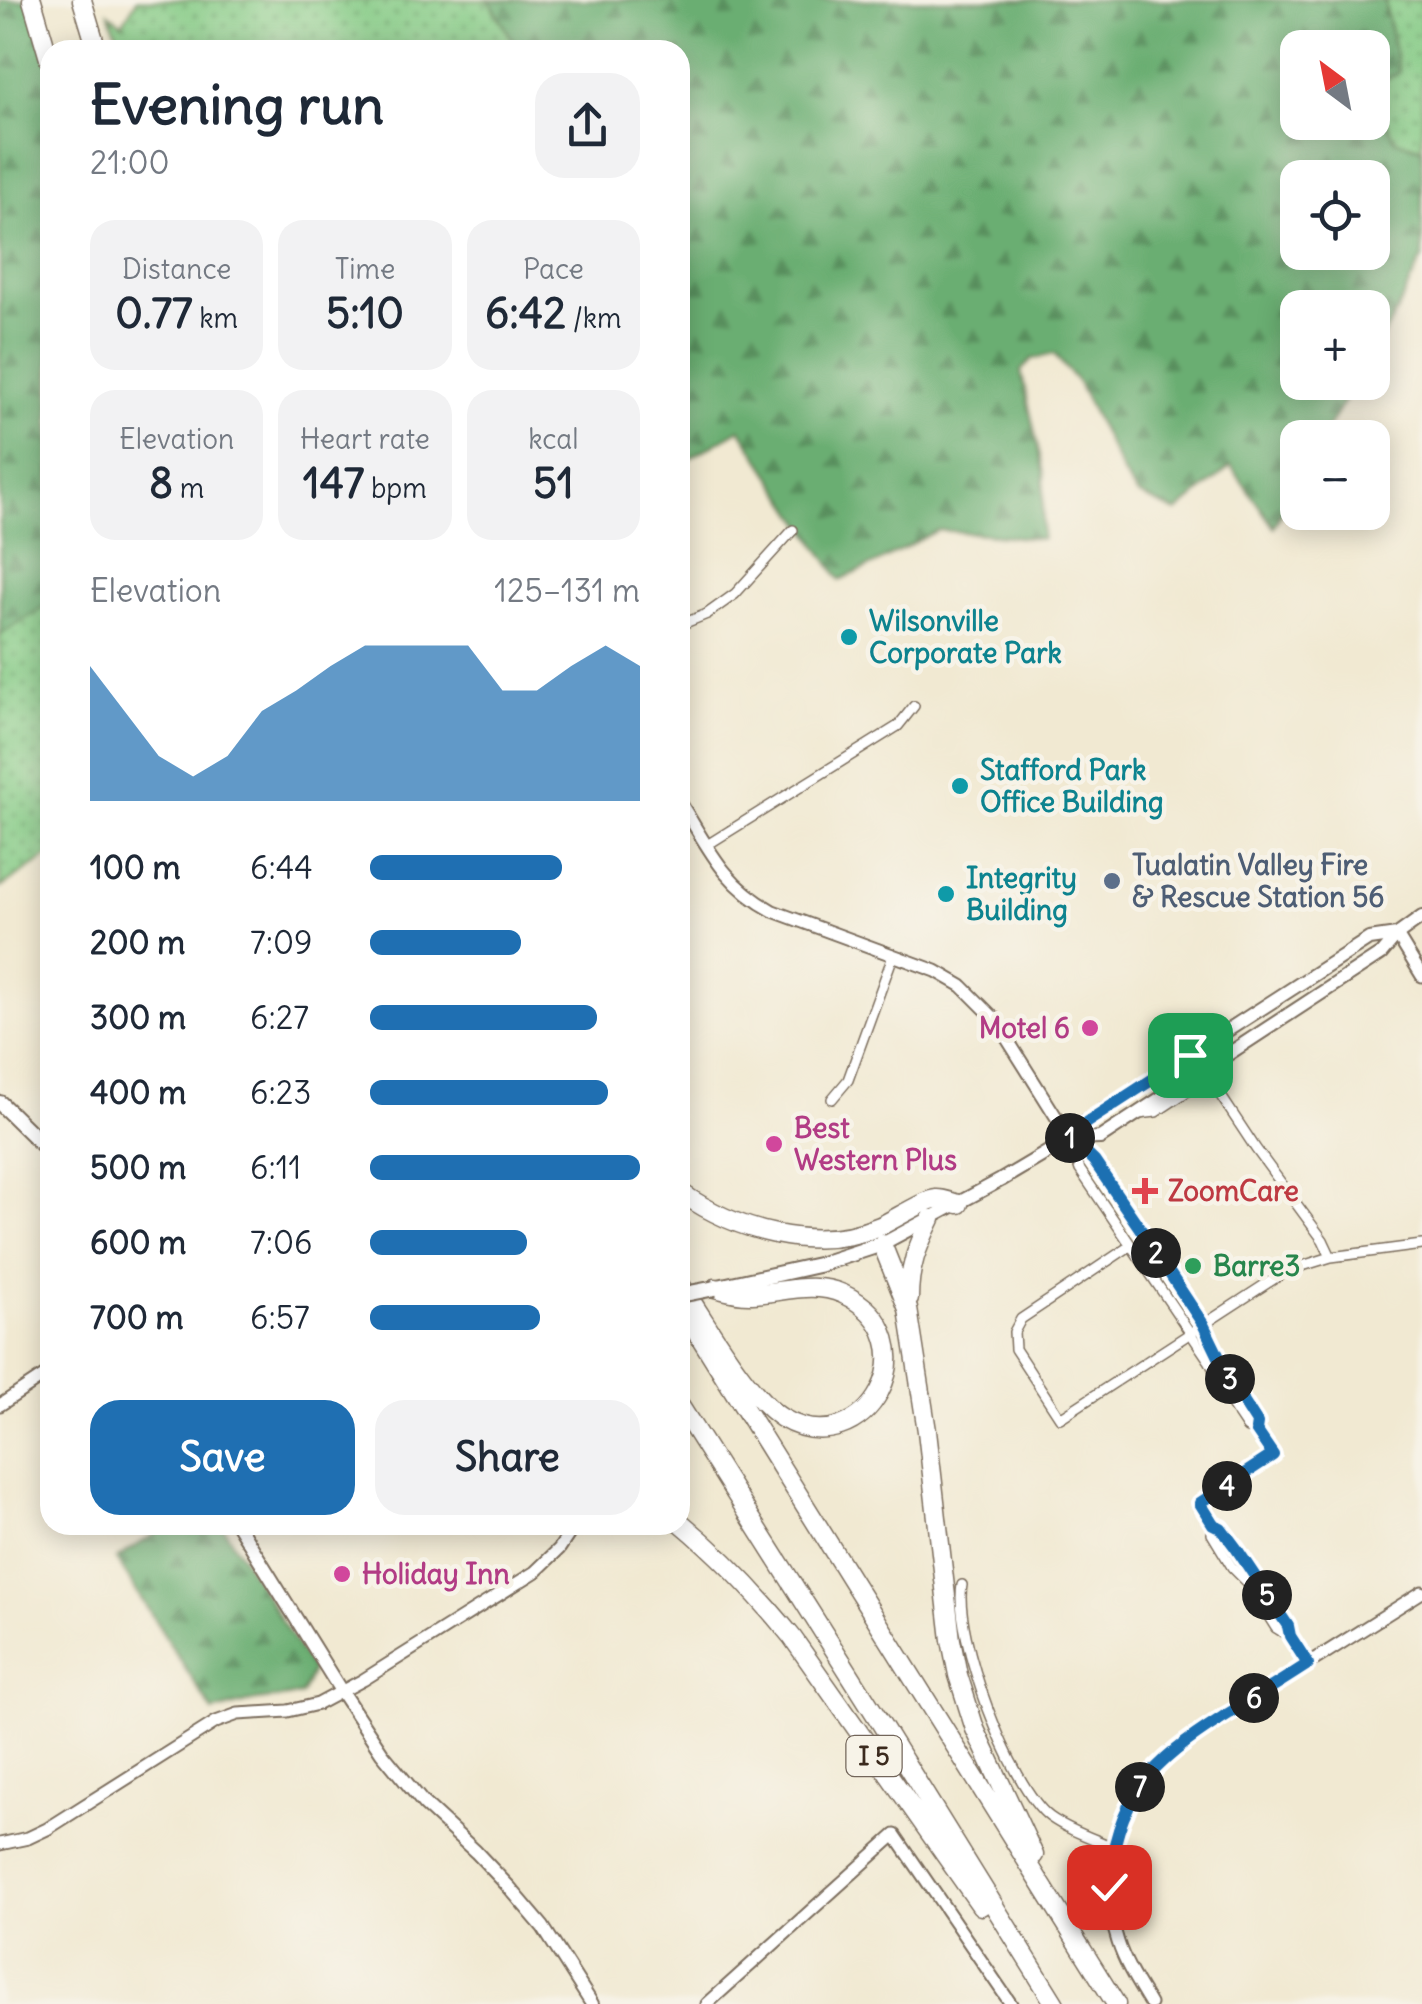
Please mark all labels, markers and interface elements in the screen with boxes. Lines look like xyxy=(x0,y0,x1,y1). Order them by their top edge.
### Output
north arrow xyxy=(1280,30,1390,140)
map controls xyxy=(1280,30,1390,530)
text: Evening run xyxy=(90,70,384,139)
button: share xyxy=(535,73,640,178)
text: 21:00 xyxy=(90,142,170,183)
button: locate xyxy=(1280,160,1390,270)
text: Distance xyxy=(122,251,231,287)
text: Time xyxy=(335,251,395,287)
text: Pace xyxy=(523,251,584,287)
text: 0.77 xyxy=(115,287,193,339)
text: 5:10 xyxy=(326,287,404,339)
text: 6:42 xyxy=(485,287,566,339)
button: + xyxy=(1280,290,1390,400)
text: km xyxy=(193,300,238,336)
text: /km xyxy=(566,300,622,336)
button: − xyxy=(1280,420,1390,530)
text: Elevation xyxy=(119,421,234,457)
text: Heart rate xyxy=(300,421,430,457)
text: kcal xyxy=(528,421,579,457)
text: 8 xyxy=(149,457,173,509)
text: 147 xyxy=(303,457,364,509)
text: 51 xyxy=(533,457,574,509)
text: m xyxy=(173,470,204,506)
text: bpm xyxy=(364,470,427,506)
text: Elevation xyxy=(90,570,221,611)
text: 125–131 m xyxy=(494,570,640,611)
place label: Wilsonville Corporate Park xyxy=(869,603,1062,671)
marker: Wilsonville Corporate Park xyxy=(838,626,860,648)
place label: Stafford Park Office Building xyxy=(980,752,1164,820)
marker: Stafford Park Office Building xyxy=(949,775,971,797)
text: 100 m xyxy=(90,847,181,888)
text: 6:44 xyxy=(250,847,313,888)
place label: Tualatin Valley Fire & Rescue Station 56 xyxy=(1132,847,1384,915)
place label: Integrity Building xyxy=(966,860,1077,928)
marker: Tualatin Valley Fire & Rescue Station 56 xyxy=(1101,870,1123,892)
marker: Integrity Building xyxy=(935,883,957,905)
text: 200 m xyxy=(90,922,185,963)
text: 7:09 xyxy=(250,922,312,963)
text: 300 m xyxy=(90,997,186,1038)
text: 6:27 xyxy=(250,997,309,1038)
place label: Motel 6 xyxy=(979,1010,1070,1046)
pin xyxy=(1148,1013,1233,1098)
marker: Motel 6 xyxy=(1079,1017,1101,1039)
icon: arrive xyxy=(1163,1028,1218,1083)
text: 400 m xyxy=(90,1072,186,1113)
text: 6:23 xyxy=(250,1072,311,1113)
place label: Best Western Plus xyxy=(794,1110,957,1178)
pin: 1 xyxy=(1045,1113,1095,1163)
text: 1 xyxy=(1064,1120,1076,1156)
marker: Best Western Plus xyxy=(763,1133,785,1155)
text: 500 m xyxy=(90,1147,186,1188)
text: 6:11 xyxy=(250,1147,301,1188)
place label: ZoomCare xyxy=(1168,1173,1299,1209)
marker: ZoomCare xyxy=(1132,1178,1158,1204)
text: 600 m xyxy=(90,1222,186,1263)
text: 7:06 xyxy=(250,1222,312,1263)
pin: 2 xyxy=(1131,1228,1181,1278)
text: 2 xyxy=(1148,1235,1164,1271)
place label: Barre3 xyxy=(1213,1248,1300,1284)
marker: Barre3 xyxy=(1182,1255,1204,1277)
text: 700 m xyxy=(90,1297,183,1338)
text: 6:57 xyxy=(250,1297,310,1338)
pin: 3 xyxy=(1205,1354,1255,1404)
text: 3 xyxy=(1222,1361,1238,1397)
button: Save xyxy=(90,1400,355,1515)
button: Share xyxy=(375,1400,640,1515)
pin: 4 xyxy=(1202,1461,1252,1511)
text: 4 xyxy=(1219,1468,1235,1504)
place label: Holiday Inn xyxy=(362,1556,510,1592)
marker: Holiday Inn xyxy=(331,1563,353,1585)
pin: 5 xyxy=(1242,1570,1292,1620)
text: 5 xyxy=(1259,1577,1275,1613)
pin: 6 xyxy=(1229,1673,1279,1723)
text: 6 xyxy=(1246,1680,1262,1716)
road number: I 5 xyxy=(846,1736,902,1776)
pin: 7 xyxy=(1115,1762,1165,1812)
text: 7 xyxy=(1133,1769,1147,1805)
pin xyxy=(1067,1845,1152,1930)
icon: check xyxy=(1082,1860,1137,1915)

